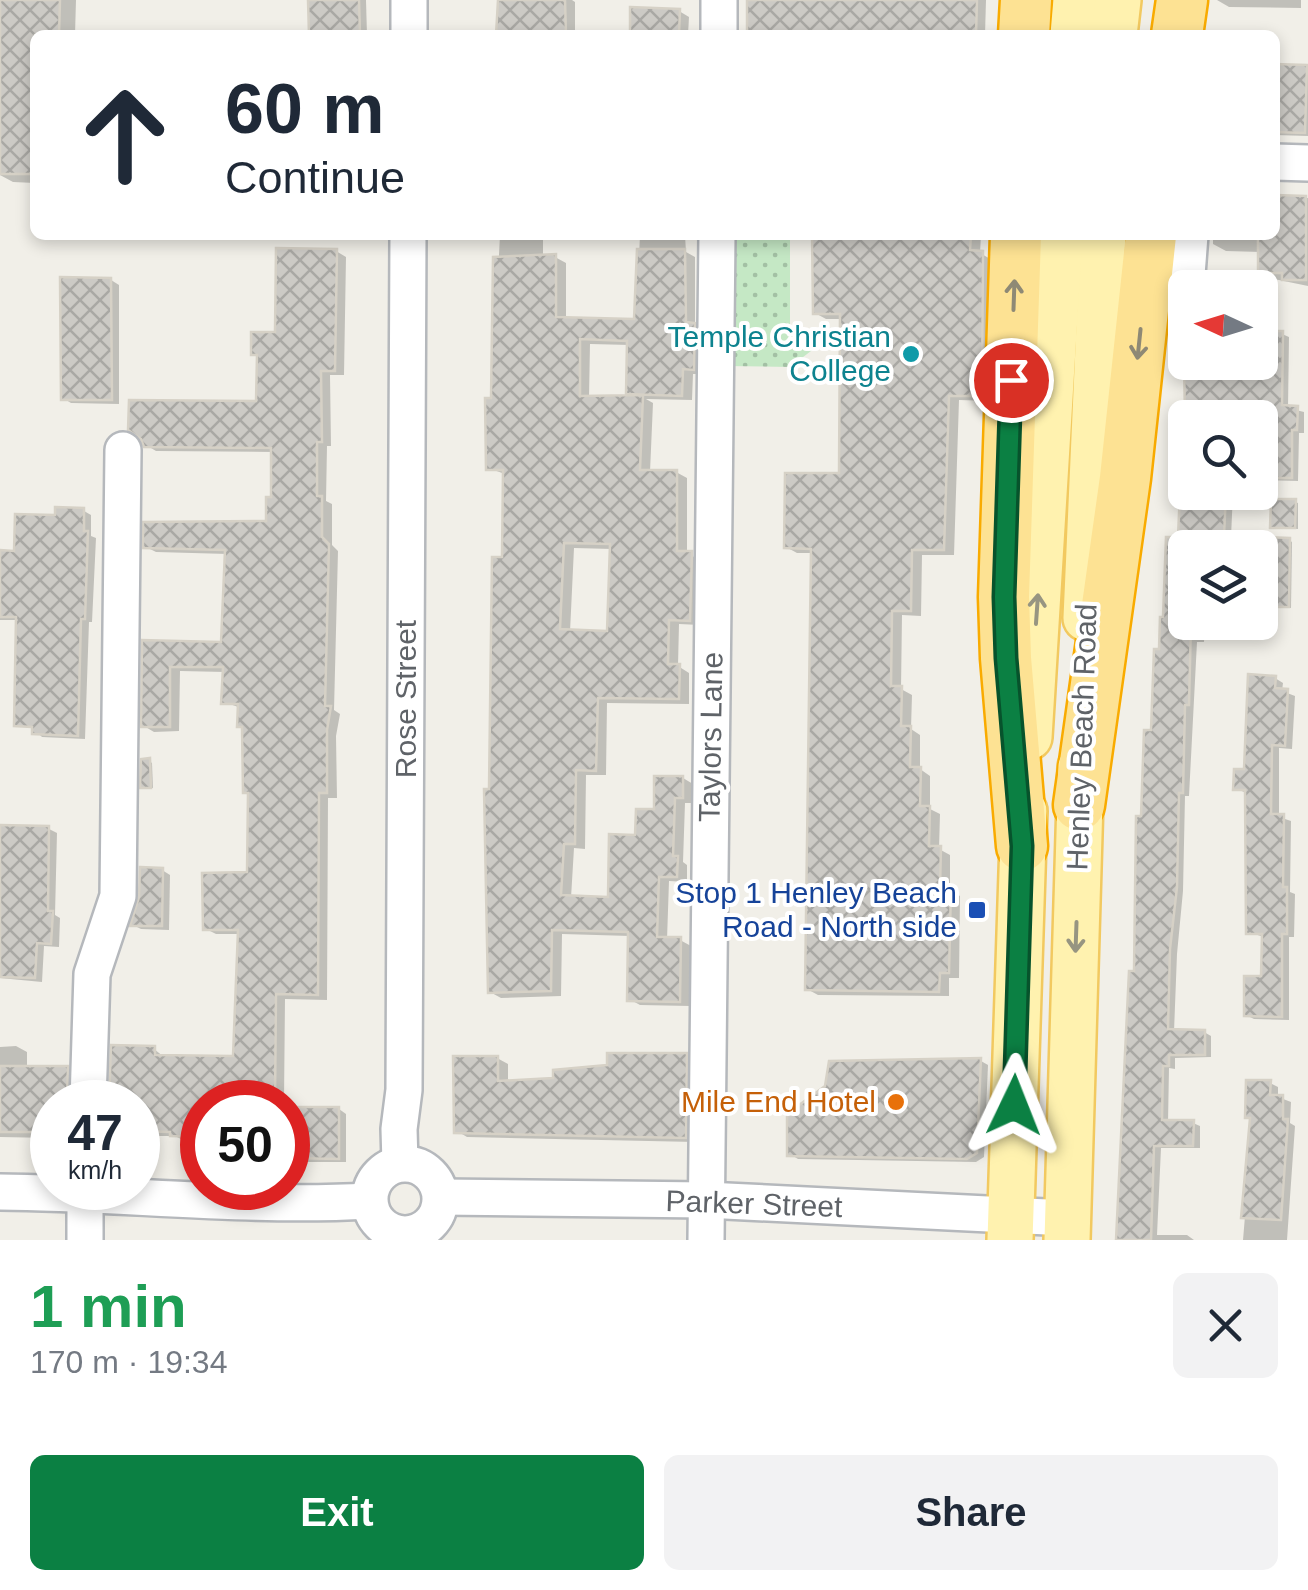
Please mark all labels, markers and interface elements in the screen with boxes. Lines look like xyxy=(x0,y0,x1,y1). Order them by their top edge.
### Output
icon: ahead xyxy=(60,70,190,200)
text: 60 m xyxy=(225,70,385,148)
text: Continue xyxy=(225,152,405,203)
north arrow xyxy=(1168,270,1278,380)
map controls xyxy=(1168,270,1278,640)
one-way arrow xyxy=(1005,279,1024,311)
place label: Temple Christian College xyxy=(668,320,891,387)
one-way arrow xyxy=(1129,327,1148,360)
pin xyxy=(969,338,1054,423)
marker: Temple Christian College xyxy=(900,343,922,365)
icon: arrive xyxy=(984,353,1039,408)
button: search xyxy=(1168,400,1278,510)
button: layers xyxy=(1168,530,1278,640)
one-way arrow xyxy=(1028,594,1047,626)
street label: Henley Beach Road xyxy=(1060,603,1103,871)
street label: Rose Street xyxy=(389,619,422,778)
street label: Taylors Lane xyxy=(693,652,728,822)
place label: Stop 1 Henley Beach Road - North side xyxy=(675,876,957,943)
marker: Stop 1 Henley Beach Road - North side xyxy=(966,899,988,921)
one-way arrow xyxy=(1066,921,1085,953)
position arrow xyxy=(962,1053,1066,1157)
speed limit sign: 50 xyxy=(180,1080,310,1210)
place label: Mile End Hotel xyxy=(681,1085,876,1118)
marker: Mile End Hotel xyxy=(885,1091,907,1113)
text: 47 xyxy=(67,1105,123,1161)
text: km/h xyxy=(68,1156,122,1184)
street label: Parker Street xyxy=(665,1184,844,1223)
text: 1 min xyxy=(30,1273,187,1340)
button: close xyxy=(1173,1273,1278,1378)
text: 170 m · 19:34 xyxy=(30,1344,227,1380)
button: Exit xyxy=(30,1455,644,1570)
button: Share xyxy=(664,1455,1278,1570)

